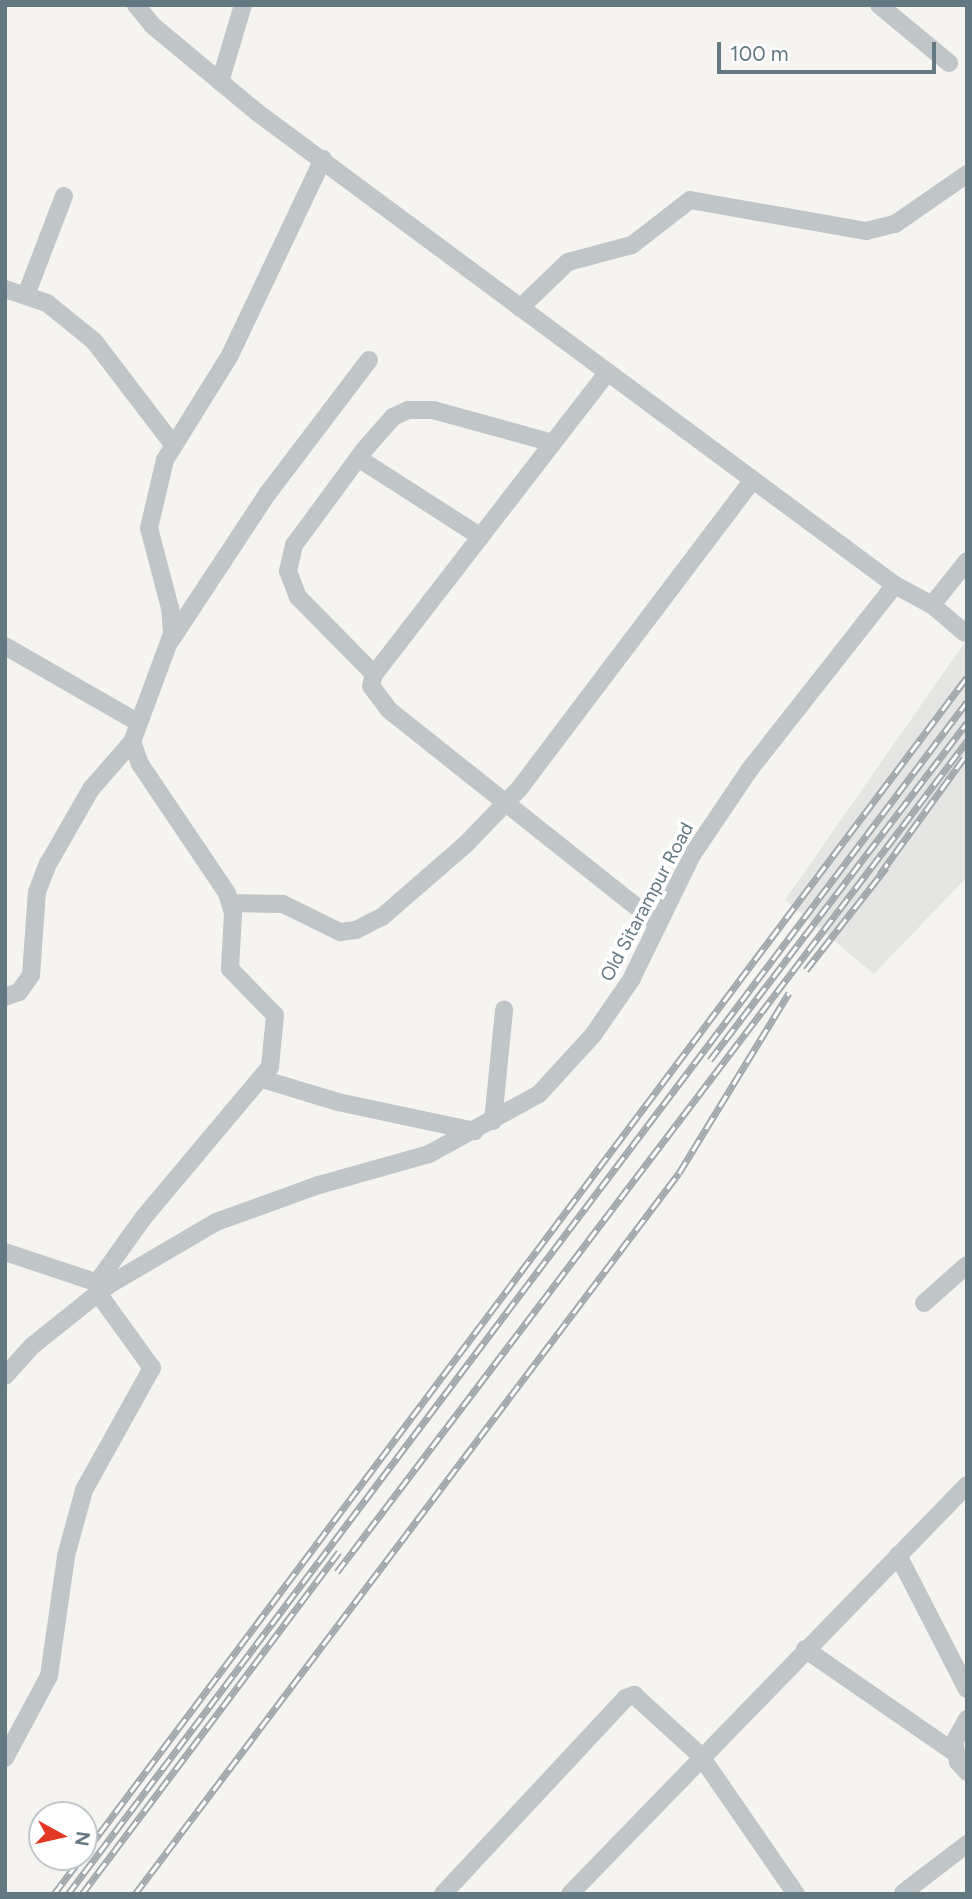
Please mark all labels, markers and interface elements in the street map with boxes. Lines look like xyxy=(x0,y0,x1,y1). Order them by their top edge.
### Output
scale bar xyxy=(720,28,939,72)
text: 100 m xyxy=(730,41,789,66)
street label: Old Sitarampur Road xyxy=(595,819,699,985)
north arrow xyxy=(28,1801,98,1871)
text: N xyxy=(70,1830,95,1848)

